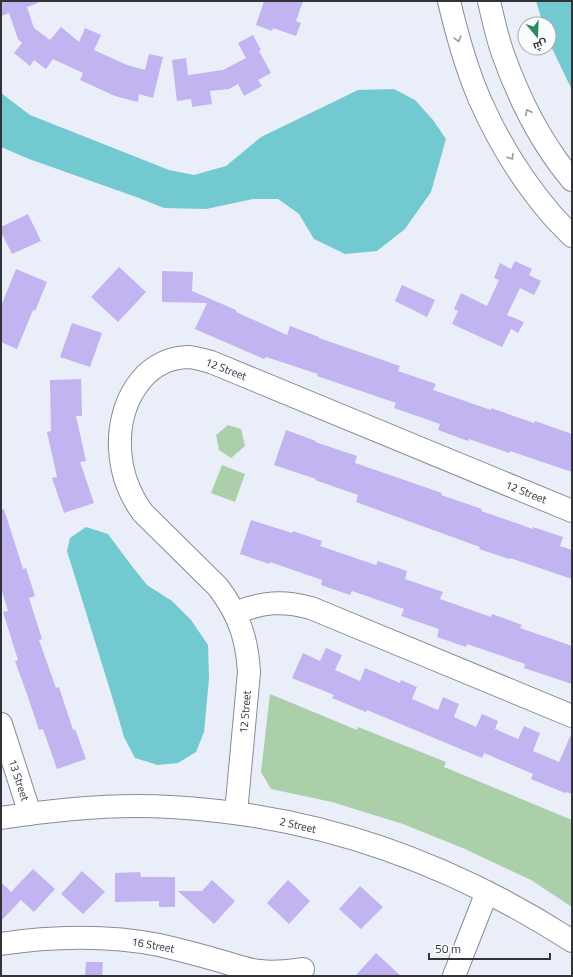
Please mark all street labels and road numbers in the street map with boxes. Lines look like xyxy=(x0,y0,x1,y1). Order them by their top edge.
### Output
street label: 12 Street xyxy=(203,354,249,384)
street label: 12 Street xyxy=(503,477,549,508)
street label: 12 Street xyxy=(235,690,255,734)
street label: 13 Street xyxy=(5,757,33,803)
street label: 2 Street xyxy=(278,813,318,837)
street label: 16 Street xyxy=(130,933,176,957)

